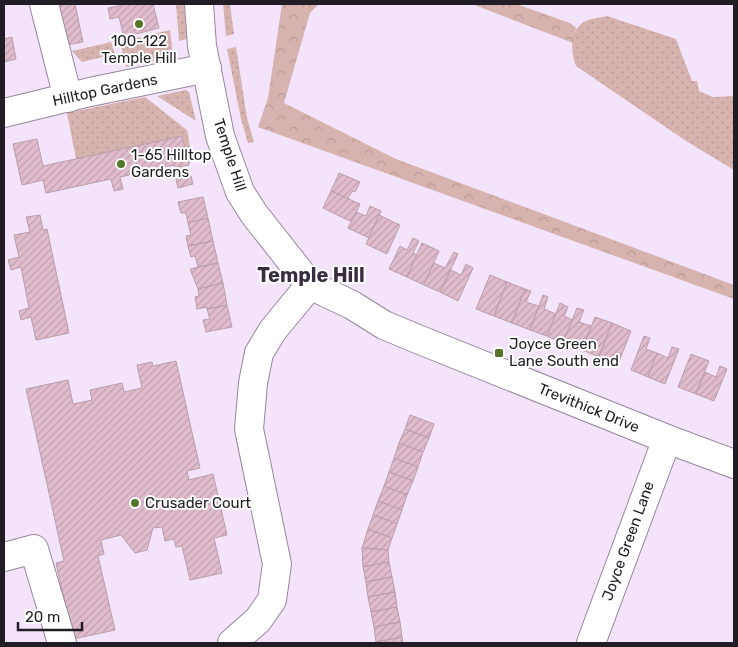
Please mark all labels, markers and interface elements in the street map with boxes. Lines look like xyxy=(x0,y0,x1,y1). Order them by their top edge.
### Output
marker: 100-122 Temple Hill xyxy=(133,18,145,30)
place label: 100-122 Temple Hill xyxy=(101,32,177,67)
street label: Hilltop Gardens xyxy=(51,70,159,110)
street label: Temple Hill xyxy=(210,116,250,194)
place label: 1-65 Hilltop Gardens xyxy=(131,146,211,181)
marker: 1-65 Hilltop Gardens xyxy=(115,158,127,170)
district label: Temple Hill xyxy=(257,263,365,287)
place label: Joyce Green Lane South end xyxy=(509,335,619,370)
marker: Joyce Green Lane South end xyxy=(493,347,505,359)
street label: Trevithick Drive xyxy=(536,380,642,436)
street label: Joyce Green Lane xyxy=(598,479,658,603)
place label: Crusader Court xyxy=(145,494,251,512)
marker: Crusader Court xyxy=(129,497,141,509)
scale bar xyxy=(18,600,81,632)
text: 20 m xyxy=(25,608,60,626)

